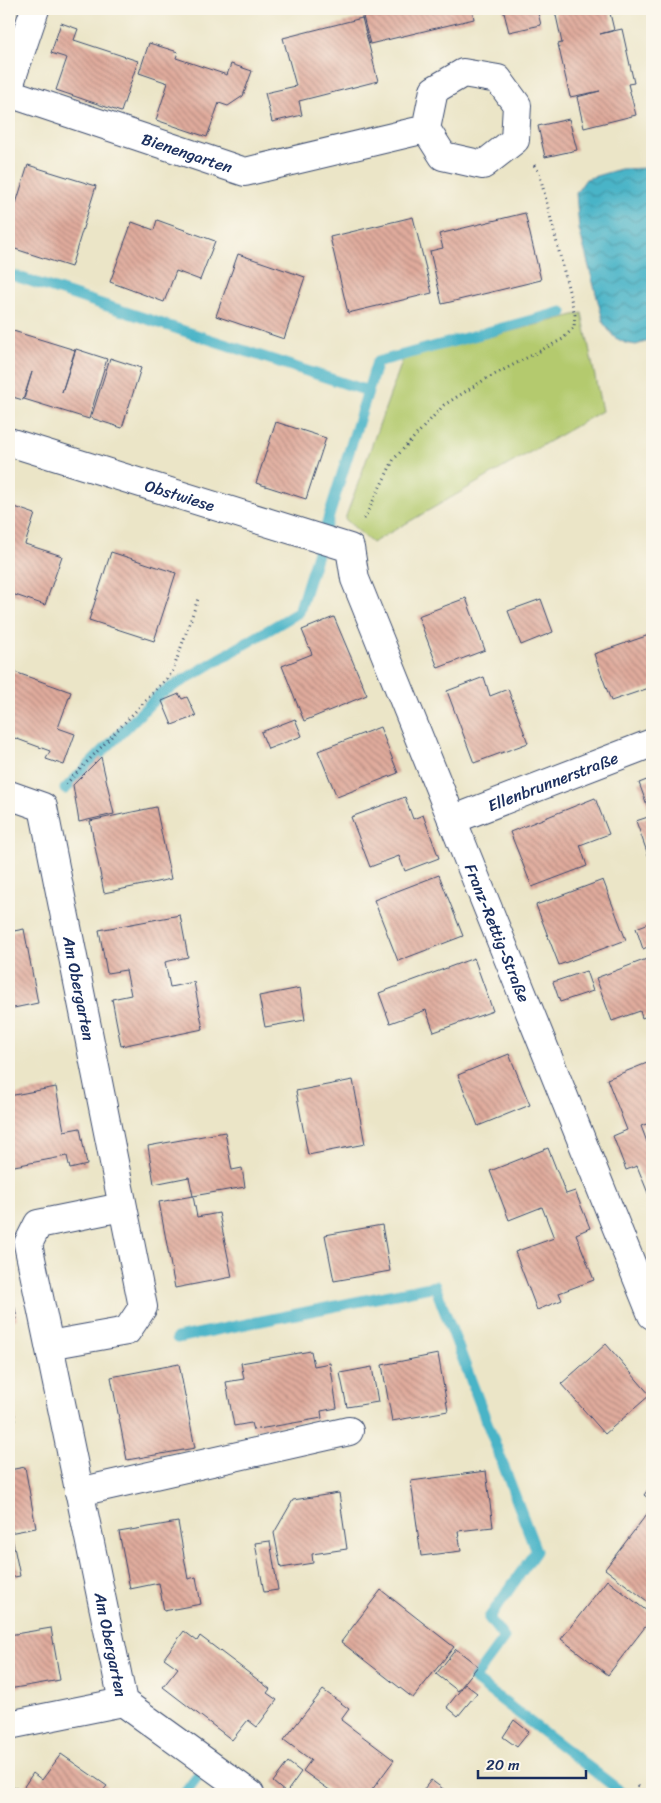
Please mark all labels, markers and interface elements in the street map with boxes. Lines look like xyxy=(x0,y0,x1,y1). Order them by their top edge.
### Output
street label: Bienengarten xyxy=(138,124,237,182)
street label: Obstwiese xyxy=(141,471,219,520)
street label: Ellenbrunnerstraße xyxy=(483,743,622,820)
street label: Franz-Rettig-Straße xyxy=(457,859,539,1007)
street label: Am Obergarten xyxy=(54,932,104,1044)
street label: Am Obergarten xyxy=(86,1589,136,1700)
scale bar xyxy=(478,1748,586,1780)
text: 20 m xyxy=(486,1752,520,1778)

